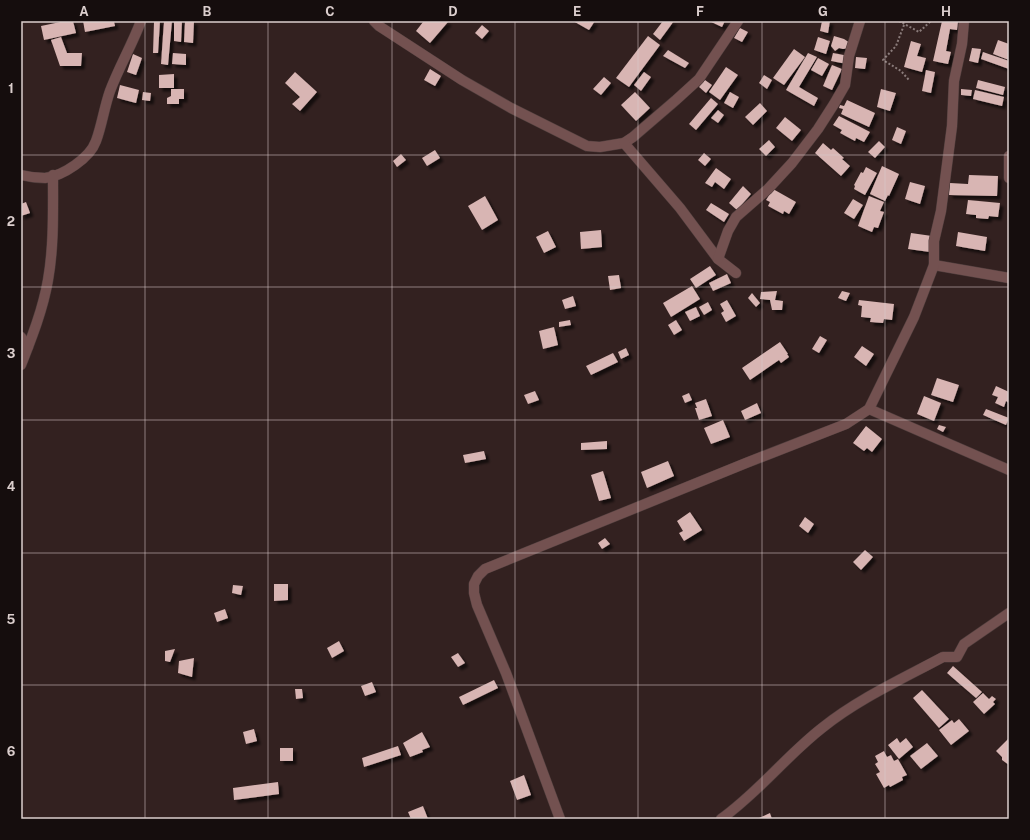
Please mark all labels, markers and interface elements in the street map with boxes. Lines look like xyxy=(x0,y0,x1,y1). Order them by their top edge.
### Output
text: A xyxy=(79,4,89,19)
text: B xyxy=(203,4,212,19)
text: C xyxy=(325,4,335,19)
text: D xyxy=(448,4,458,19)
text: E xyxy=(573,4,581,19)
text: F xyxy=(696,4,704,19)
text: G xyxy=(818,4,828,19)
text: H xyxy=(941,4,951,19)
text: 1 xyxy=(8,81,14,96)
text: 2 xyxy=(7,214,15,229)
text: 3 xyxy=(7,346,16,361)
text: 4 xyxy=(7,479,16,494)
text: 5 xyxy=(7,612,16,627)
text: 6 xyxy=(7,744,16,759)

